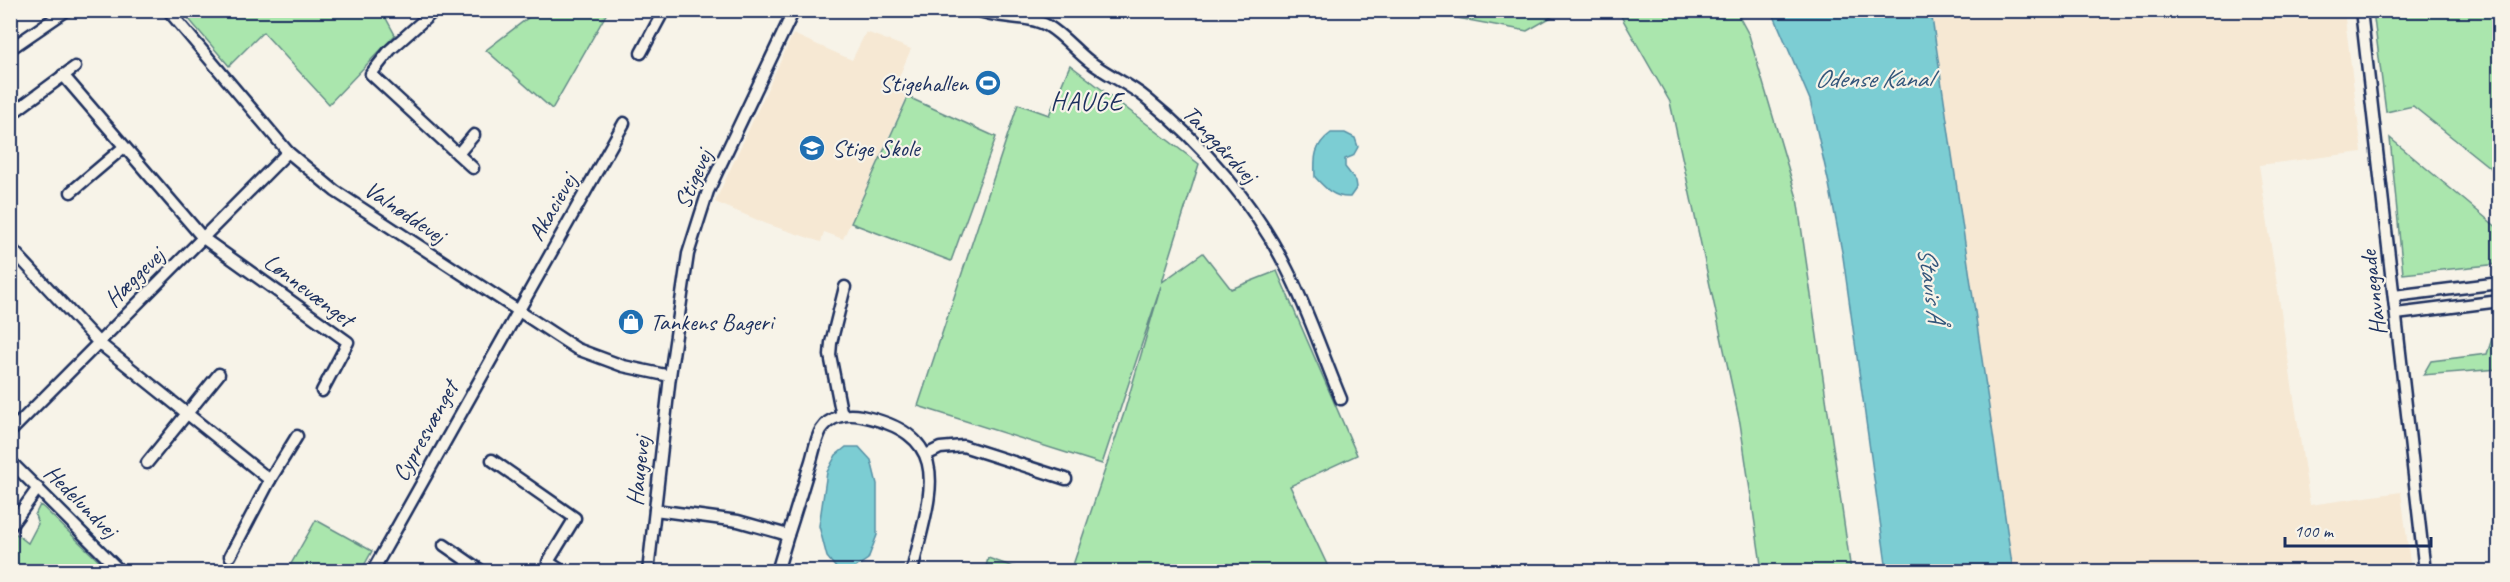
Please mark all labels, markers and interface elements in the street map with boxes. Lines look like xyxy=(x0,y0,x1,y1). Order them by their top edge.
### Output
water label: Odense Kanal xyxy=(1815,62,1940,95)
place label: Stigehallen xyxy=(880,68,969,98)
sports icon: Stigehallen xyxy=(973,68,1003,98)
district label: HAUGE xyxy=(1050,85,1126,118)
street label: Tanggårdvej xyxy=(1176,99,1266,192)
school or university icon: Stige Skole xyxy=(797,133,827,163)
place label: Stige Skole xyxy=(832,133,922,163)
street label: Stigevej xyxy=(667,142,720,213)
street label: Akacievej xyxy=(521,165,585,246)
street label: Valnøddevej xyxy=(359,174,454,252)
street label: Hæggevej xyxy=(98,238,173,313)
water label: Stavis Å xyxy=(1910,245,1954,332)
street label: Lønnevænget xyxy=(258,246,362,335)
street label: Havnegade xyxy=(2353,246,2393,337)
shop icon: Tankens Bageri xyxy=(616,307,646,337)
place label: Tankens Bageri xyxy=(650,307,776,337)
street label: Cypresvænget xyxy=(385,373,466,486)
street label: Haugevej xyxy=(619,432,657,507)
street label: Hedelundvej xyxy=(38,458,126,546)
scale bar xyxy=(2285,510,2430,548)
text: 100 m xyxy=(2294,520,2335,542)

